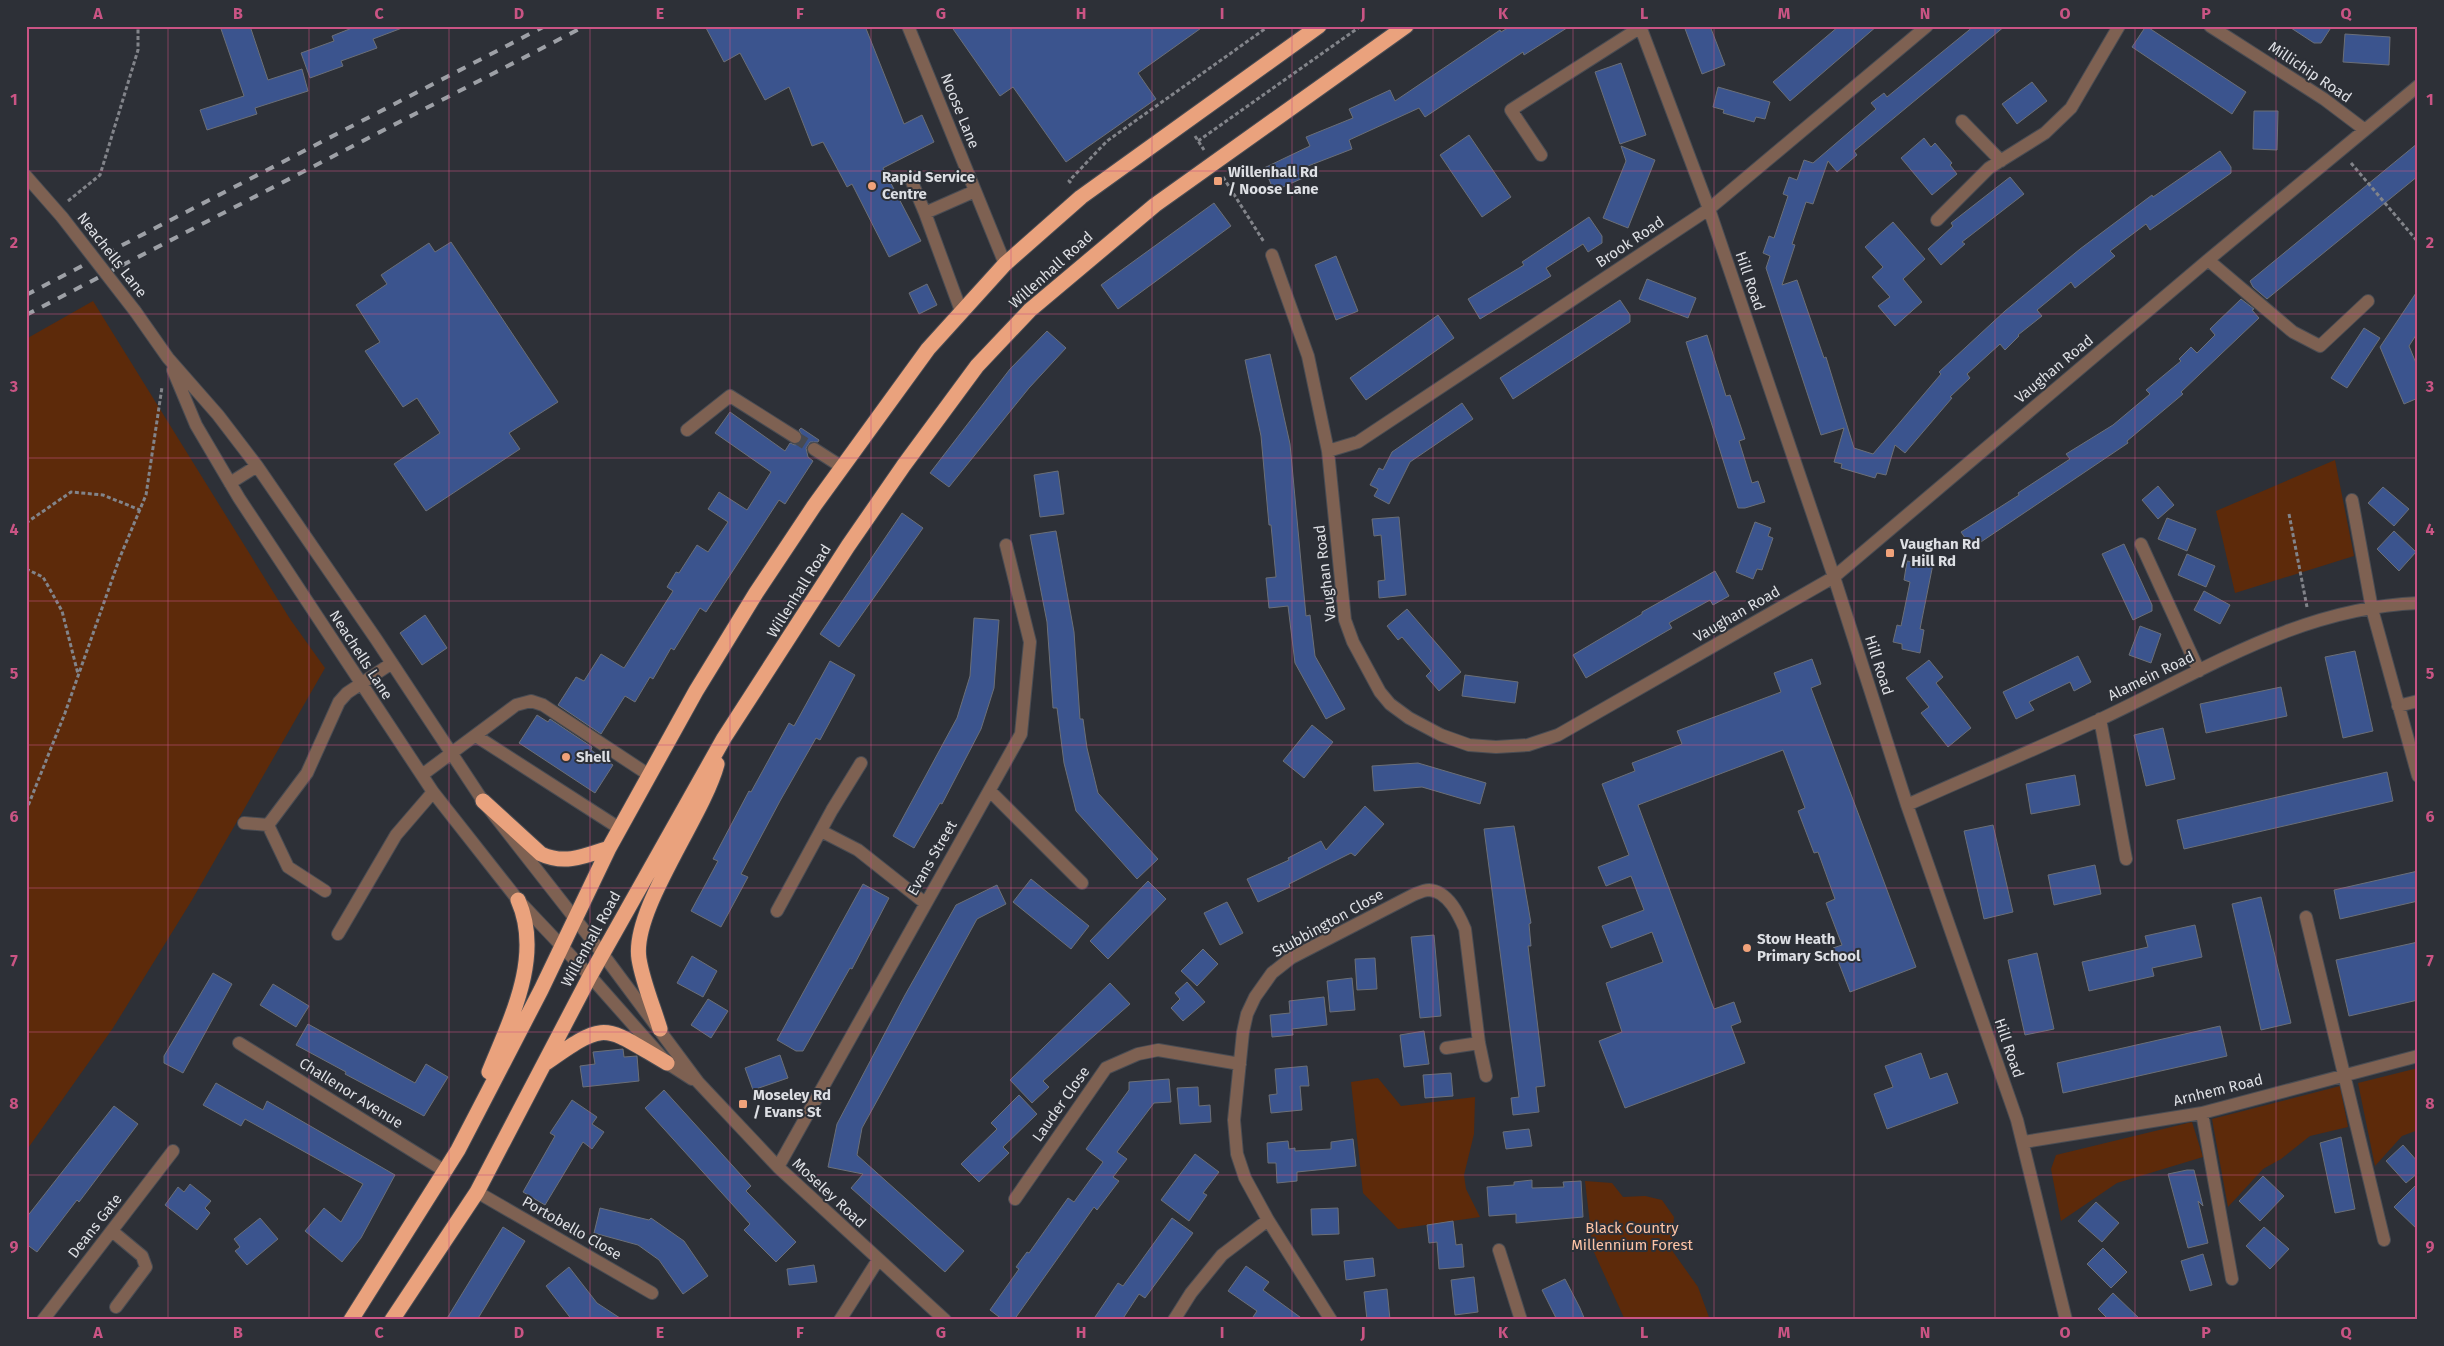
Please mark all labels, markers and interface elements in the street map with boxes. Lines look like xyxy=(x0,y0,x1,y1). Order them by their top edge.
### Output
text: A xyxy=(92,4,103,23)
text: B xyxy=(233,4,243,23)
text: C xyxy=(374,4,384,23)
text: D xyxy=(514,4,524,23)
text: E xyxy=(656,4,664,23)
text: F xyxy=(796,4,804,23)
text: G xyxy=(936,4,946,23)
text: H xyxy=(1076,4,1086,23)
text: I xyxy=(1220,4,1224,23)
text: J xyxy=(1359,4,1366,23)
text: K xyxy=(1498,4,1509,23)
text: L xyxy=(1640,4,1648,23)
text: M xyxy=(1778,4,1791,23)
text: N xyxy=(1920,4,1930,23)
text: O xyxy=(2059,4,2071,23)
text: P xyxy=(2201,4,2211,23)
text: Q xyxy=(2340,4,2352,23)
street label: Millichip Road xyxy=(2265,38,2355,106)
street label: Noose Lane xyxy=(937,71,983,151)
text: 1 xyxy=(10,90,18,109)
text: 1 xyxy=(2426,90,2434,109)
place label: Willenhall Rd / Noose Lane xyxy=(1228,163,1319,198)
place label: Rapid Service Centre xyxy=(882,168,975,203)
marker: Willenhall Rd / Noose Lane xyxy=(1212,175,1224,187)
marker: Rapid Service Centre xyxy=(866,180,878,192)
street label: Neachells Lane xyxy=(73,209,151,301)
street label: Brook Road xyxy=(1593,213,1667,271)
street label: Willenhall Road xyxy=(1005,228,1097,312)
text: 2 xyxy=(10,233,18,252)
text: 2 xyxy=(2426,233,2434,252)
street label: Hill Road xyxy=(1731,249,1769,313)
street label: Vaughan Road xyxy=(2011,331,2097,407)
text: 3 xyxy=(9,377,18,396)
text: 3 xyxy=(2425,377,2434,396)
text: 4 xyxy=(9,520,19,539)
text: 4 xyxy=(2425,520,2435,539)
street label: Vaughan Road xyxy=(1310,524,1340,622)
place label: Vaughan Rd / Hill Rd xyxy=(1899,535,1980,570)
street label: Willenhall Road xyxy=(763,541,835,641)
marker: Vaughan Rd / Hill Rd xyxy=(1884,547,1896,559)
street label: Vaughan Road xyxy=(1691,582,1783,646)
street label: Neachells Lane xyxy=(325,607,397,703)
street label: Hill Road xyxy=(1861,633,1897,697)
street label: Alamein Road xyxy=(2105,647,2197,705)
text: 5 xyxy=(10,664,19,683)
text: 5 xyxy=(2426,664,2435,683)
place label: Shell xyxy=(576,748,611,766)
marker: Shell xyxy=(560,751,572,763)
text: 6 xyxy=(9,807,19,826)
text: 6 xyxy=(2425,807,2435,826)
street label: Evans Street xyxy=(903,817,961,899)
street label: Stubbington Close xyxy=(1269,885,1387,961)
street label: Willenhall Road xyxy=(557,888,625,990)
place label: Stow Heath Primary School xyxy=(1757,930,1861,965)
marker: Stow Heath Primary School xyxy=(1741,942,1753,954)
text: 7 xyxy=(10,951,18,970)
text: 7 xyxy=(2426,951,2434,970)
street label: Hill Road xyxy=(1990,1016,2028,1080)
street label: Challenor Avenue xyxy=(296,1054,406,1132)
street label: Lauder Close xyxy=(1028,1063,1094,1145)
street label: Arnhem Road xyxy=(2171,1070,2265,1110)
place label: Moseley Rd / Evans St xyxy=(753,1086,831,1121)
text: 8 xyxy=(9,1094,19,1113)
text: 8 xyxy=(2425,1094,2435,1113)
marker: Moseley Rd / Evans St xyxy=(737,1098,749,1110)
street label: Moseley Road xyxy=(788,1154,870,1232)
street label: Deans Gate xyxy=(64,1190,126,1262)
street label: Portobello Close xyxy=(519,1192,625,1264)
park label: Black Country Millennium Forest xyxy=(1571,1219,1693,1254)
text: 9 xyxy=(10,1237,19,1256)
text: 9 xyxy=(2426,1237,2435,1256)
text: A xyxy=(92,1323,103,1342)
text: B xyxy=(233,1323,243,1342)
text: C xyxy=(374,1323,384,1342)
text: D xyxy=(514,1323,524,1342)
text: E xyxy=(656,1323,664,1342)
text: F xyxy=(796,1323,804,1342)
text: G xyxy=(936,1323,946,1342)
text: H xyxy=(1076,1323,1086,1342)
text: I xyxy=(1220,1323,1224,1342)
text: J xyxy=(1359,1323,1366,1342)
text: K xyxy=(1498,1323,1509,1342)
text: L xyxy=(1640,1323,1648,1342)
text: M xyxy=(1778,1323,1791,1342)
text: N xyxy=(1920,1323,1930,1342)
text: O xyxy=(2059,1323,2071,1342)
text: P xyxy=(2201,1323,2211,1342)
text: Q xyxy=(2340,1323,2352,1342)

